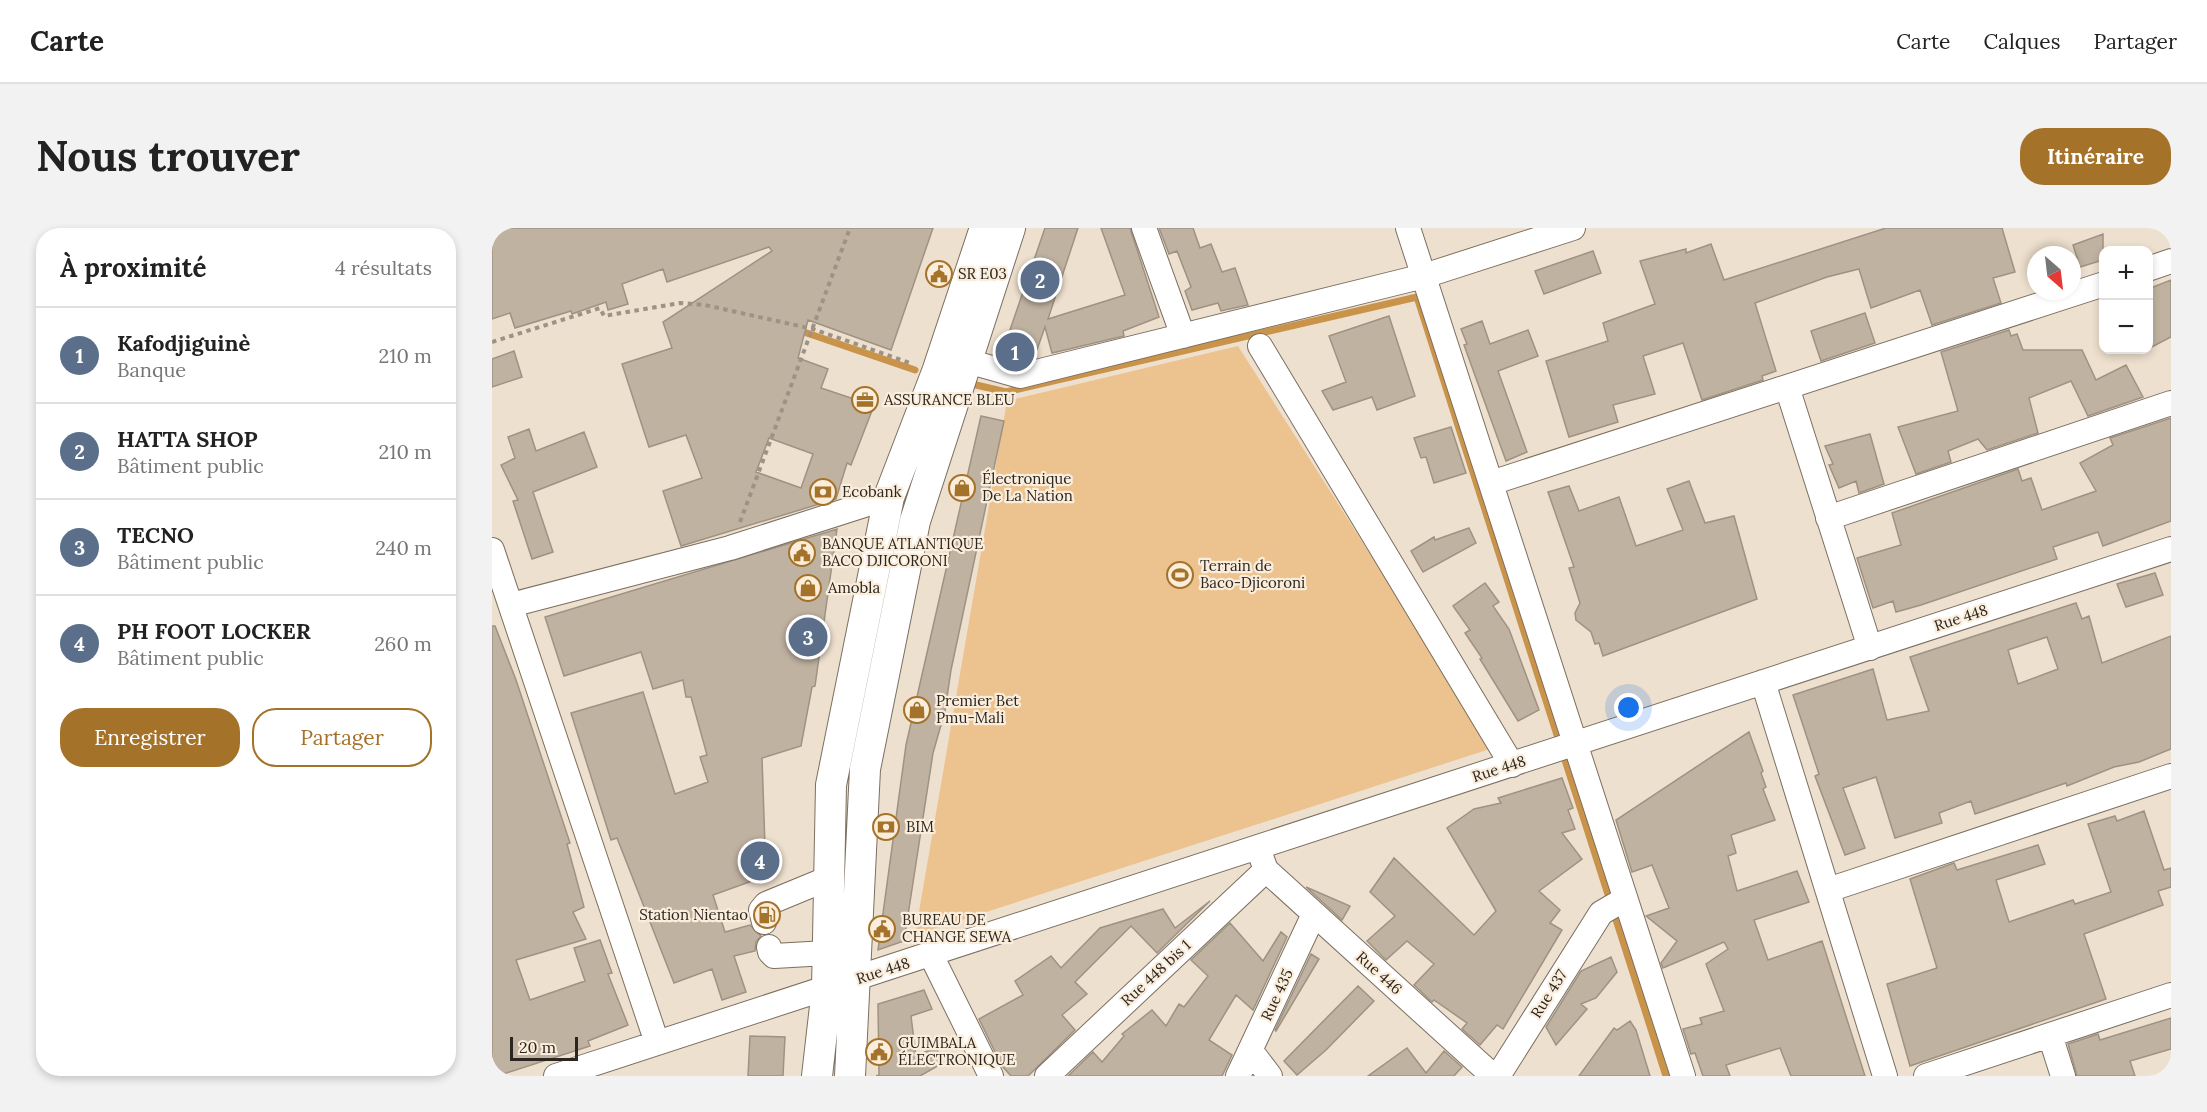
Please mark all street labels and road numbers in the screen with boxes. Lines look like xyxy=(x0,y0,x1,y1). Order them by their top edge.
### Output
street label: Rue 448 xyxy=(1932,600,1990,635)
street label: Rue 448 xyxy=(1470,751,1528,786)
street label: Rue 448 bis 1 xyxy=(1117,936,1194,1010)
street label: Rue 446 xyxy=(1352,947,1406,998)
street label: Rue 448 xyxy=(854,953,912,988)
street label: Rue 435 xyxy=(1256,966,1297,1024)
street label: Rue 437 xyxy=(1526,966,1571,1021)

